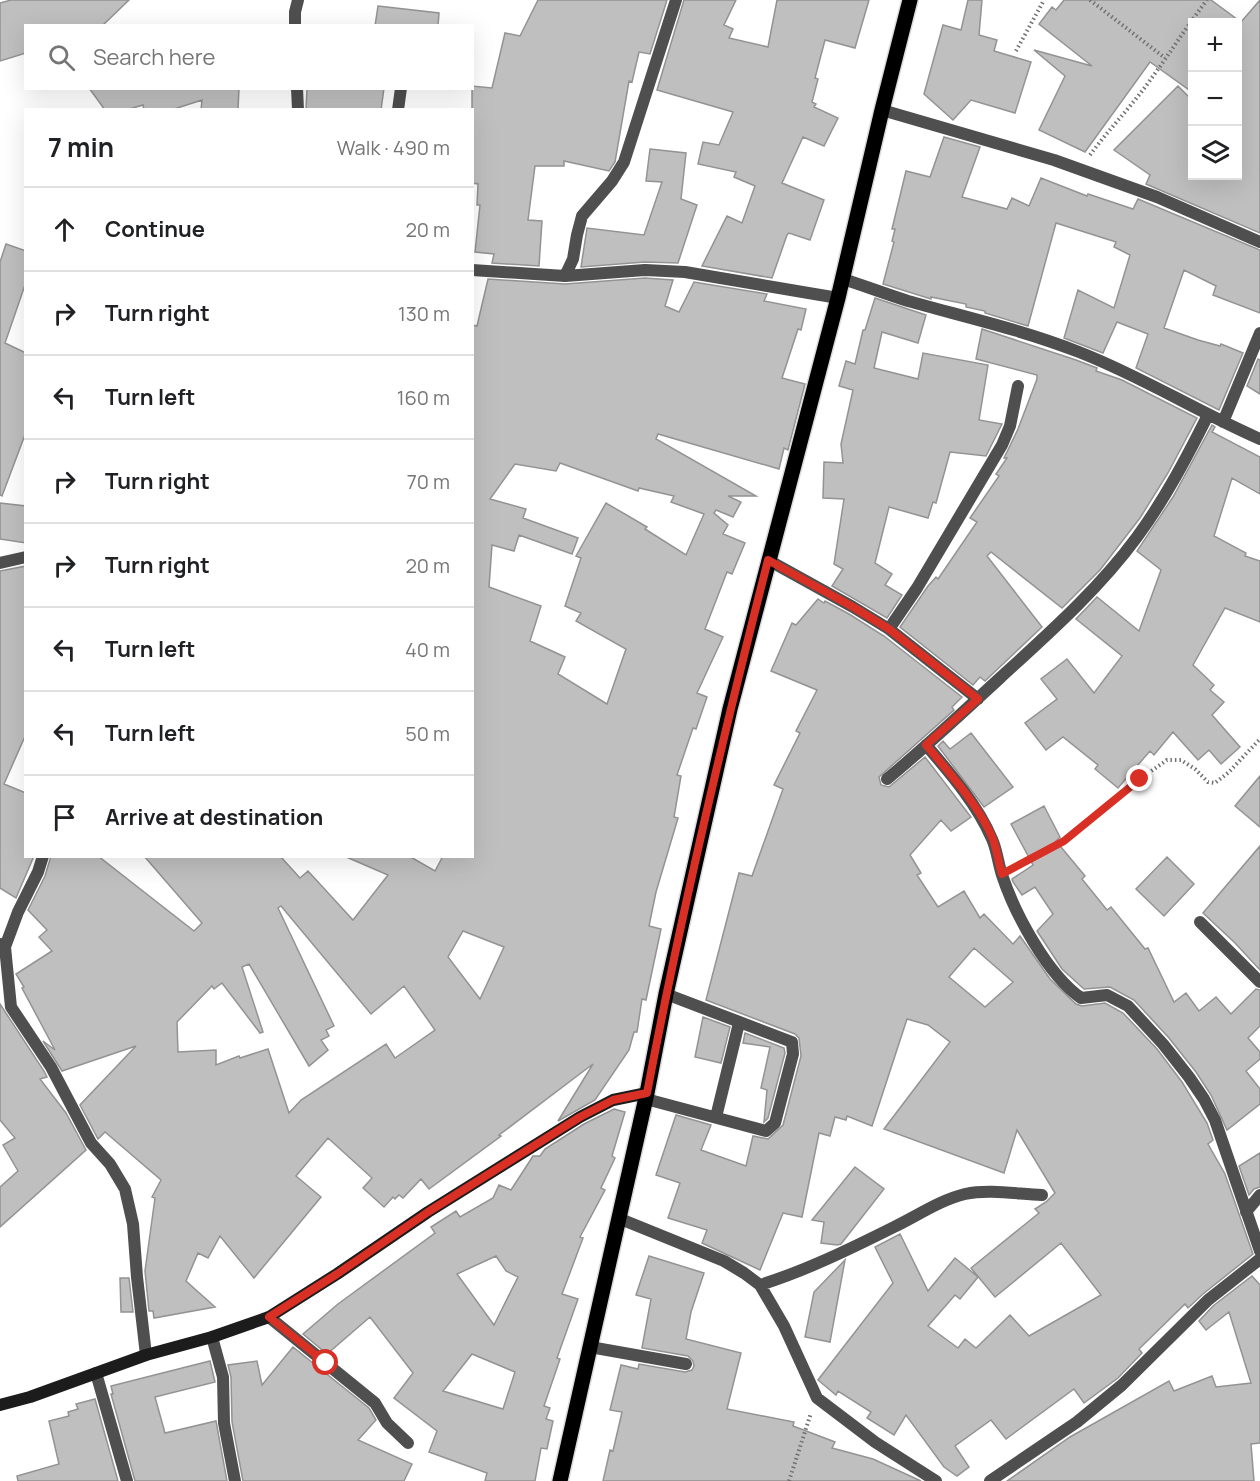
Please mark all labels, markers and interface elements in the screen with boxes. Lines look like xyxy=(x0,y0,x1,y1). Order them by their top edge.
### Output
map controls xyxy=(1188,18,1242,180)
button: + xyxy=(1188,18,1242,72)
search box xyxy=(24,24,474,90)
icon: search xyxy=(45,41,78,74)
text: Search here xyxy=(93,42,215,72)
button: − xyxy=(1188,72,1242,126)
button: layers xyxy=(1188,126,1242,180)
text: 7 min xyxy=(48,129,114,165)
text: Walk · 490 m xyxy=(337,134,450,161)
icon: ahead xyxy=(48,213,81,246)
text: Continue xyxy=(105,214,205,244)
text: 20 m xyxy=(405,216,450,243)
icon: right xyxy=(48,297,81,330)
text: Turn right xyxy=(105,298,210,328)
text: 130 m xyxy=(398,300,450,327)
icon: left xyxy=(48,381,81,414)
text: Turn left xyxy=(105,382,195,412)
text: 160 m xyxy=(397,384,450,411)
icon: right xyxy=(48,465,81,498)
text: Turn right xyxy=(105,466,210,496)
text: 70 m xyxy=(407,468,450,495)
icon: right xyxy=(48,549,81,582)
text: Turn right xyxy=(105,550,210,580)
text: 20 m xyxy=(405,552,450,579)
icon: left xyxy=(48,633,81,666)
text: Turn left xyxy=(105,634,195,664)
text: 40 m xyxy=(405,636,450,663)
icon: left xyxy=(48,717,81,750)
text: Turn left xyxy=(105,718,195,748)
text: 50 m xyxy=(405,720,450,747)
route end xyxy=(1126,765,1152,791)
icon: arrive xyxy=(48,801,81,834)
text: Arrive at destination xyxy=(105,802,323,832)
route start xyxy=(312,1349,338,1375)

